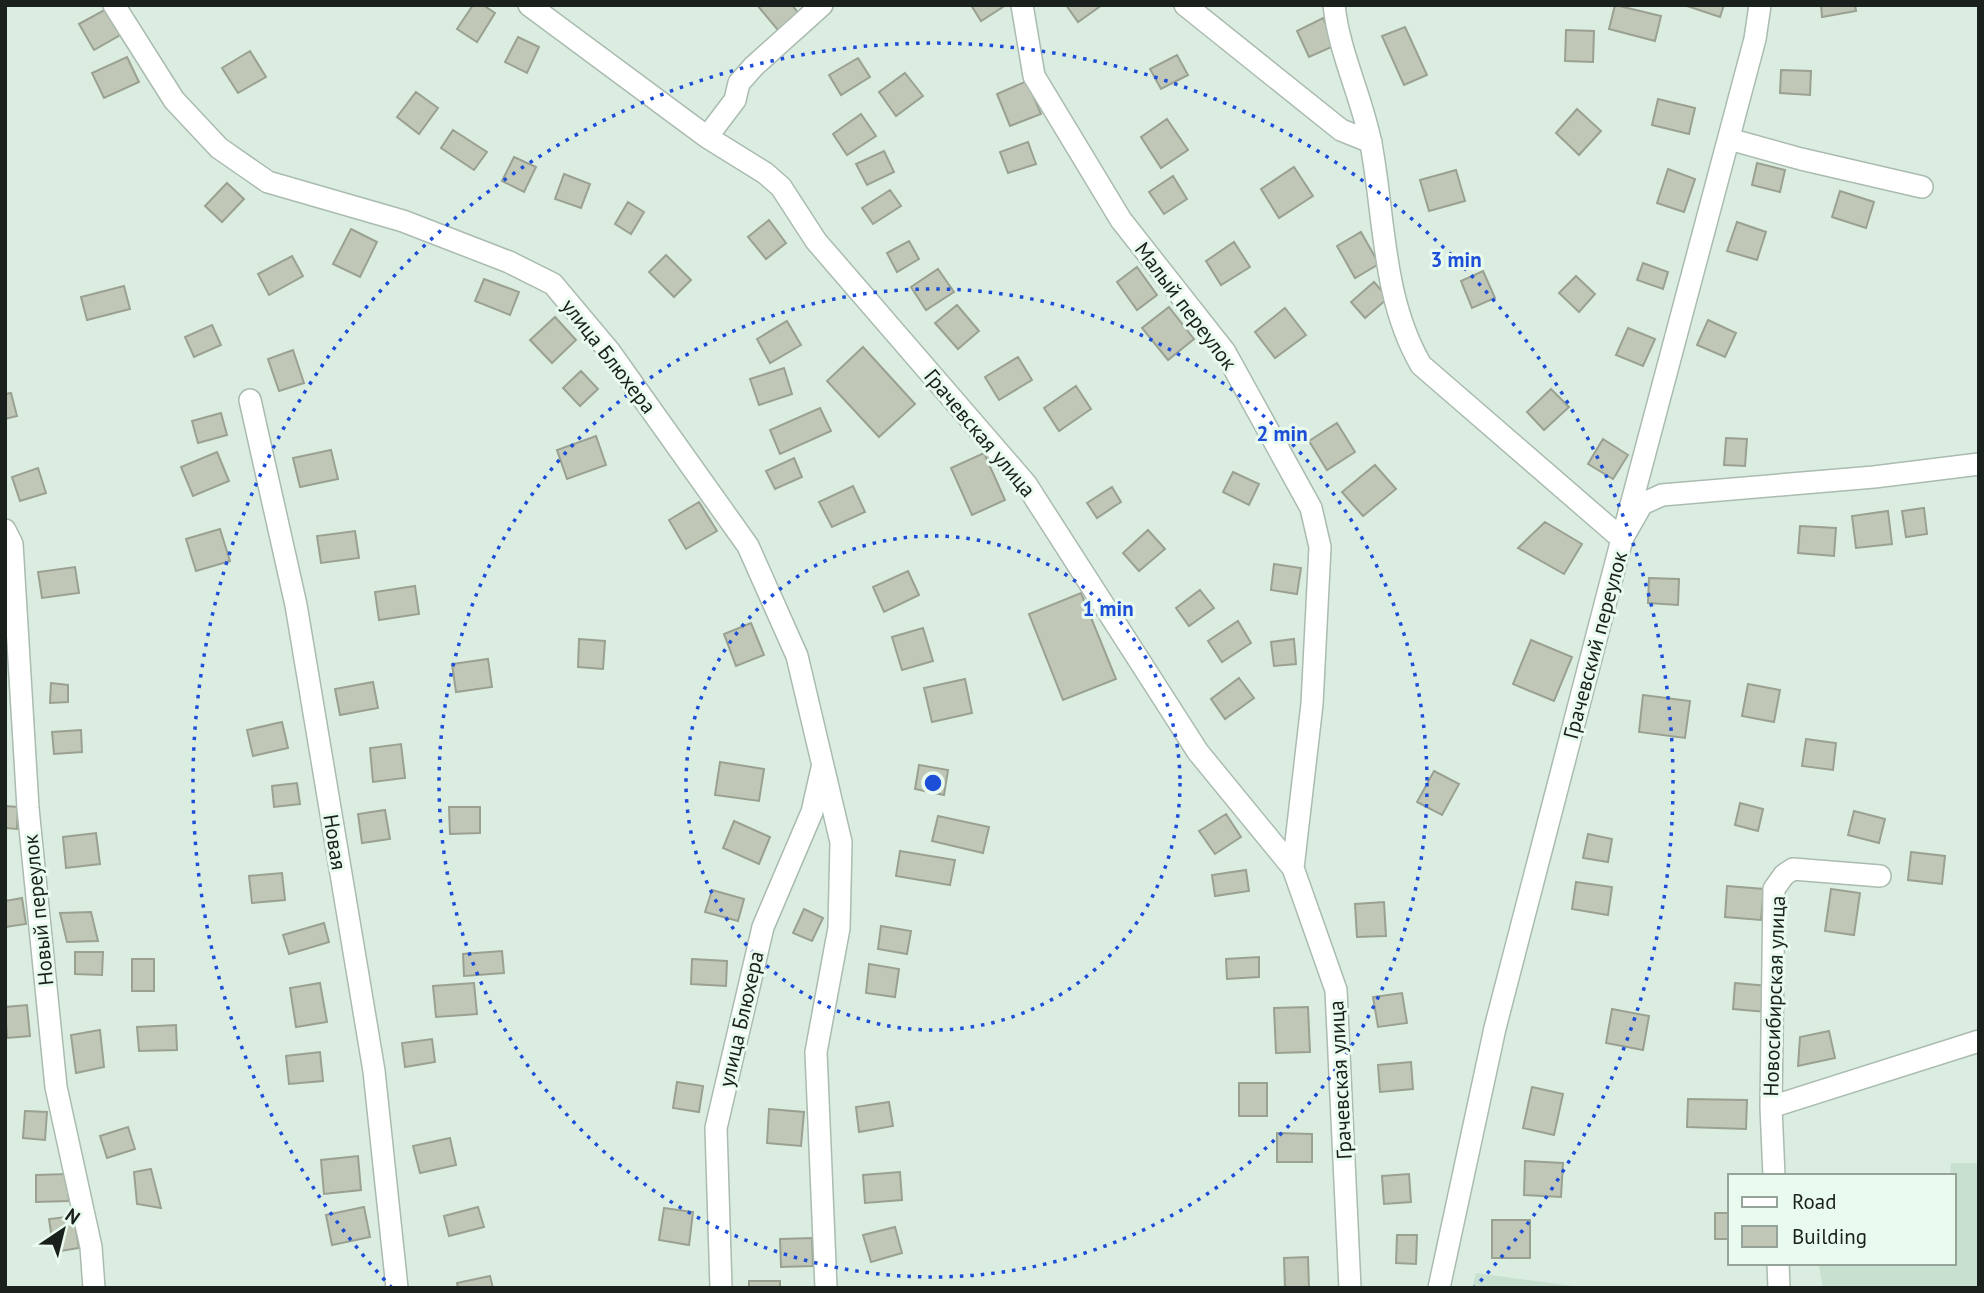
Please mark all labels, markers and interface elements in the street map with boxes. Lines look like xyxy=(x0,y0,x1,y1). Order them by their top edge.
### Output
street label: Малый переулок xyxy=(1129,237,1243,375)
text: 3 min xyxy=(1430,246,1482,273)
street label: улица Блюхера xyxy=(556,293,662,419)
street label: Грачевская улица xyxy=(919,363,1041,503)
text: 2 min xyxy=(1256,420,1308,447)
street label: Грачевский переулок xyxy=(1557,548,1633,742)
text: 1 min xyxy=(1082,595,1134,622)
centre of rings xyxy=(921,771,945,795)
street label: Новая xyxy=(317,812,353,872)
street label: Новый переулок xyxy=(17,833,59,987)
street label: Новосибирская улица xyxy=(1757,895,1791,1097)
street label: улица Блюхера xyxy=(712,948,770,1090)
street label: Грачевская улица xyxy=(1322,1000,1358,1160)
legend xyxy=(1728,1174,1956,1265)
text: Road xyxy=(1792,1188,1836,1215)
north arrow xyxy=(28,1195,98,1265)
text: N xyxy=(61,1203,85,1229)
text: Building xyxy=(1792,1223,1867,1250)

